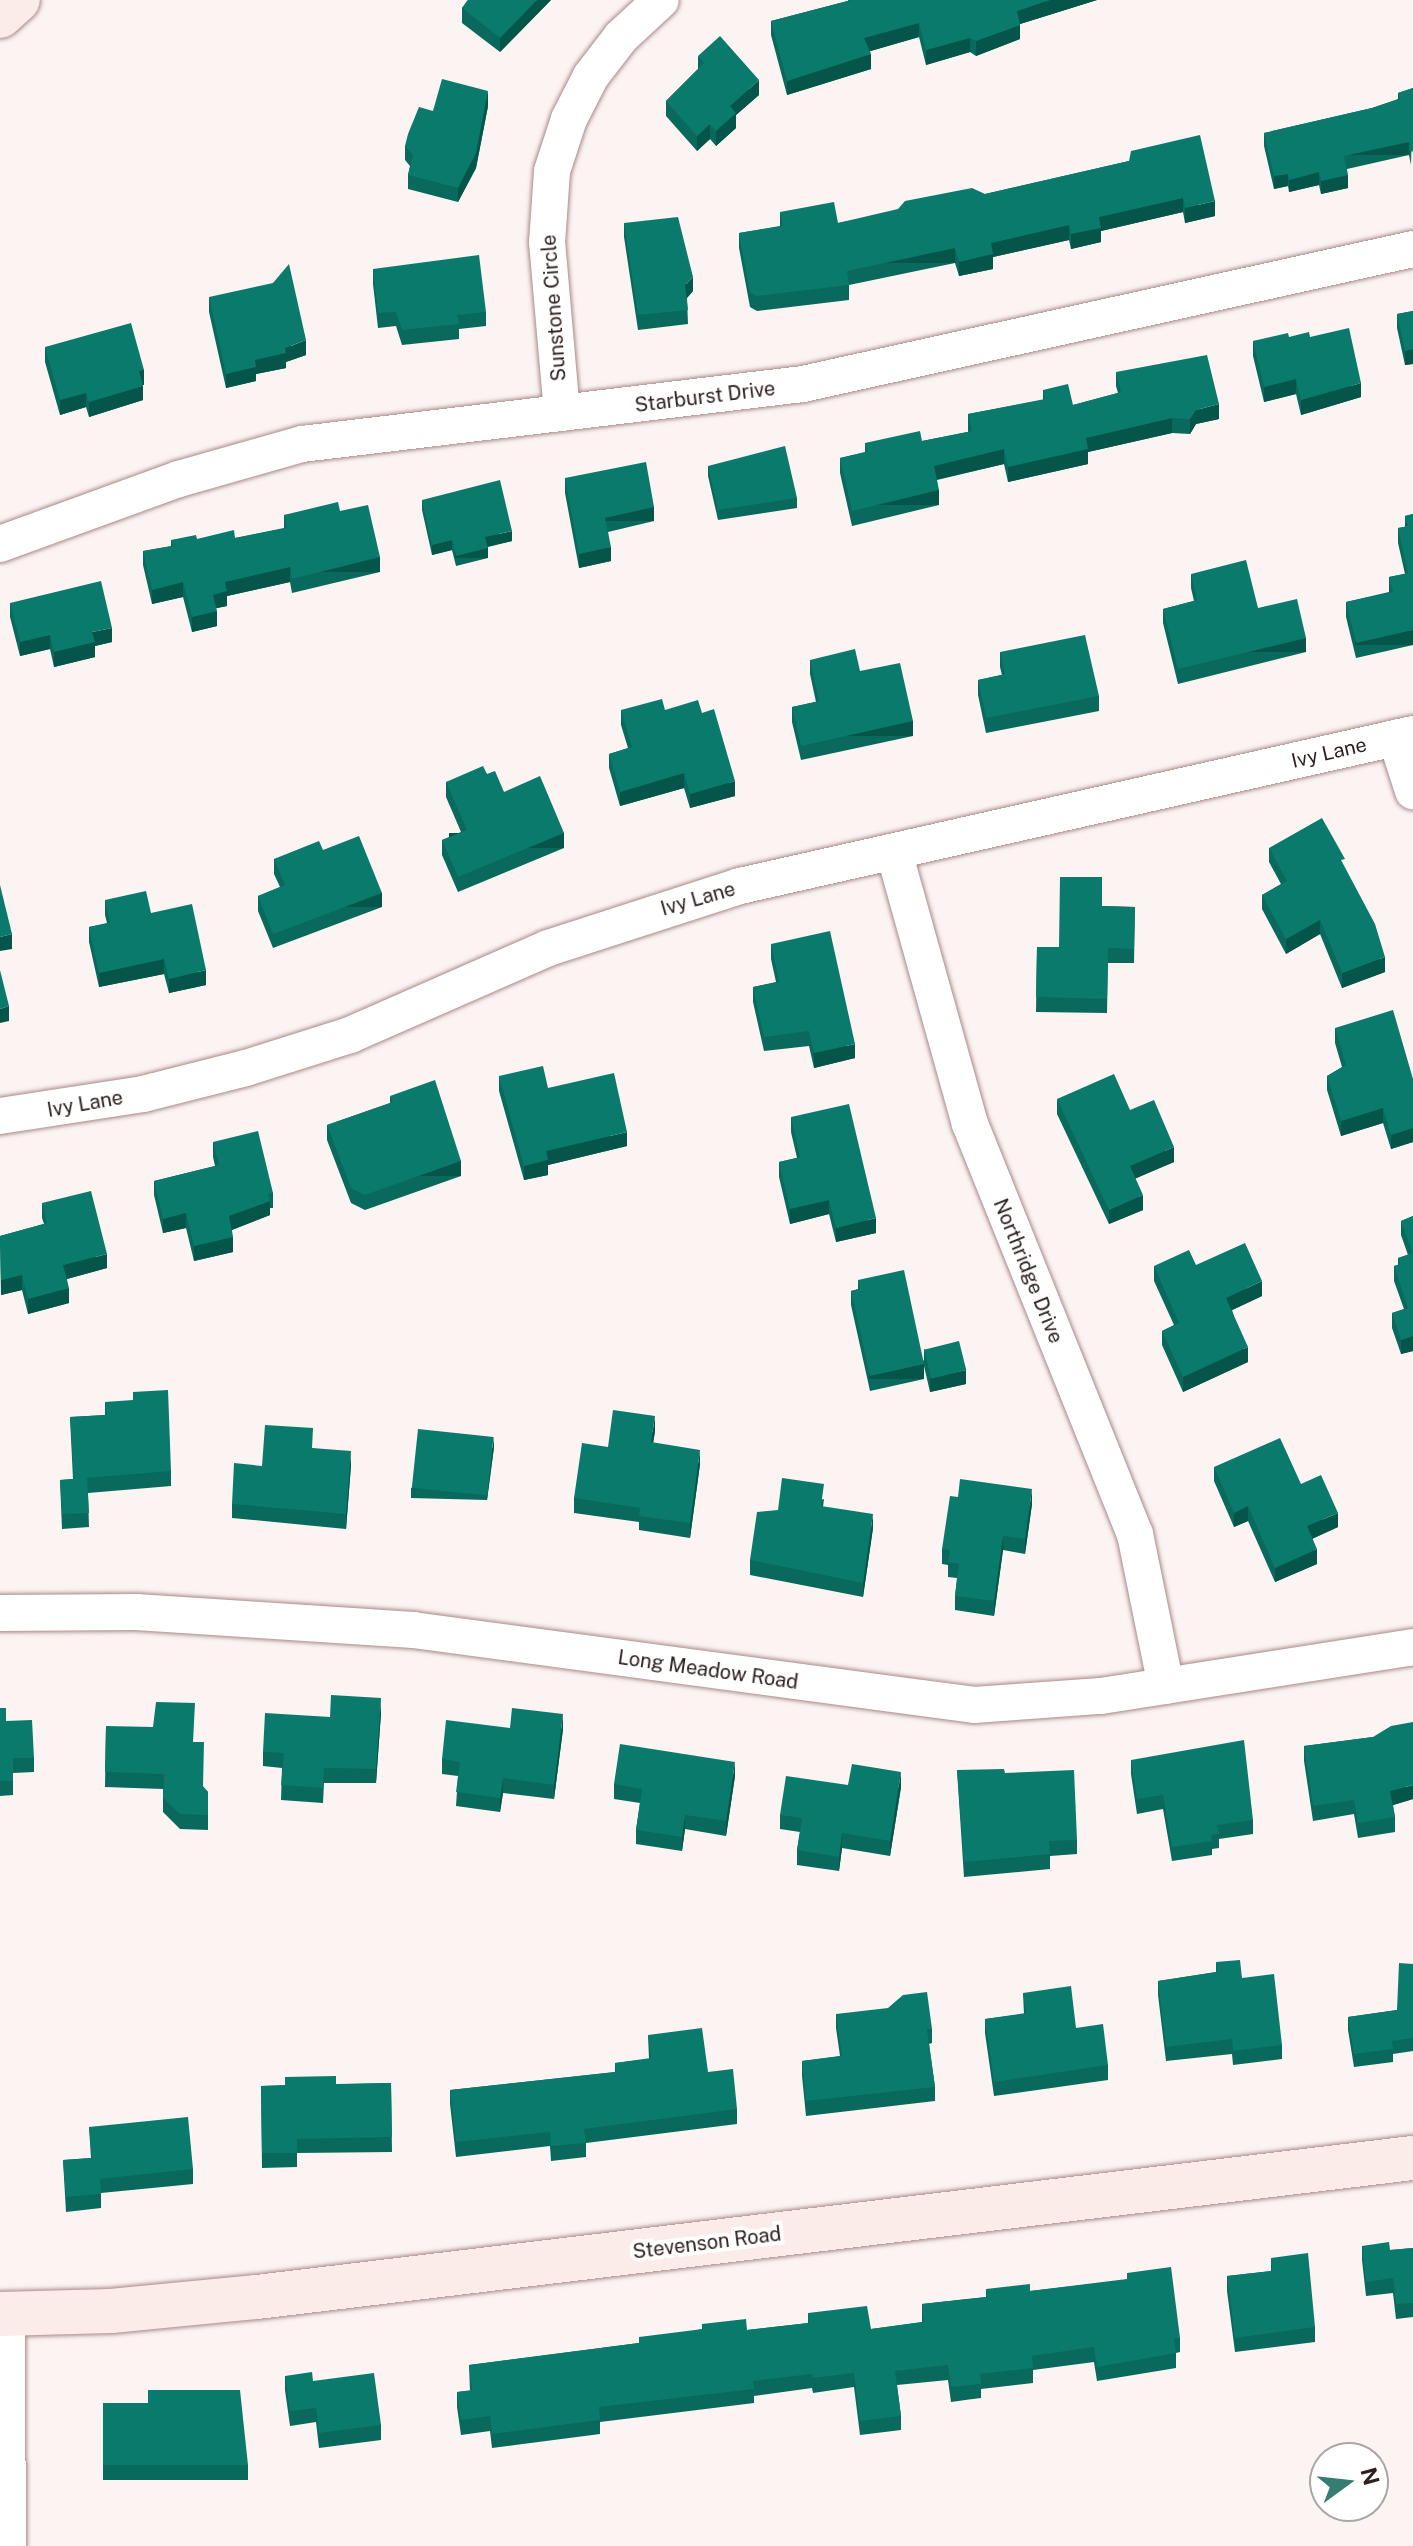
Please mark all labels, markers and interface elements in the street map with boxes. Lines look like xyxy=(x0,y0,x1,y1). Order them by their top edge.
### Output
street label: Sunstone Circle xyxy=(537,234,571,382)
street label: Starburst Drive xyxy=(633,376,777,418)
street label: Ivy Lane xyxy=(1289,733,1369,773)
street label: Ivy Lane xyxy=(658,877,738,921)
street label: Ivy Lane xyxy=(45,1086,125,1122)
street label: Northridge Drive xyxy=(988,1195,1068,1347)
street label: Long Meadow Road xyxy=(616,1645,800,1695)
street label: Stevenson Road xyxy=(631,2222,783,2264)
north arrow xyxy=(1309,2442,1389,2522)
text: N xyxy=(1355,2465,1385,2488)

